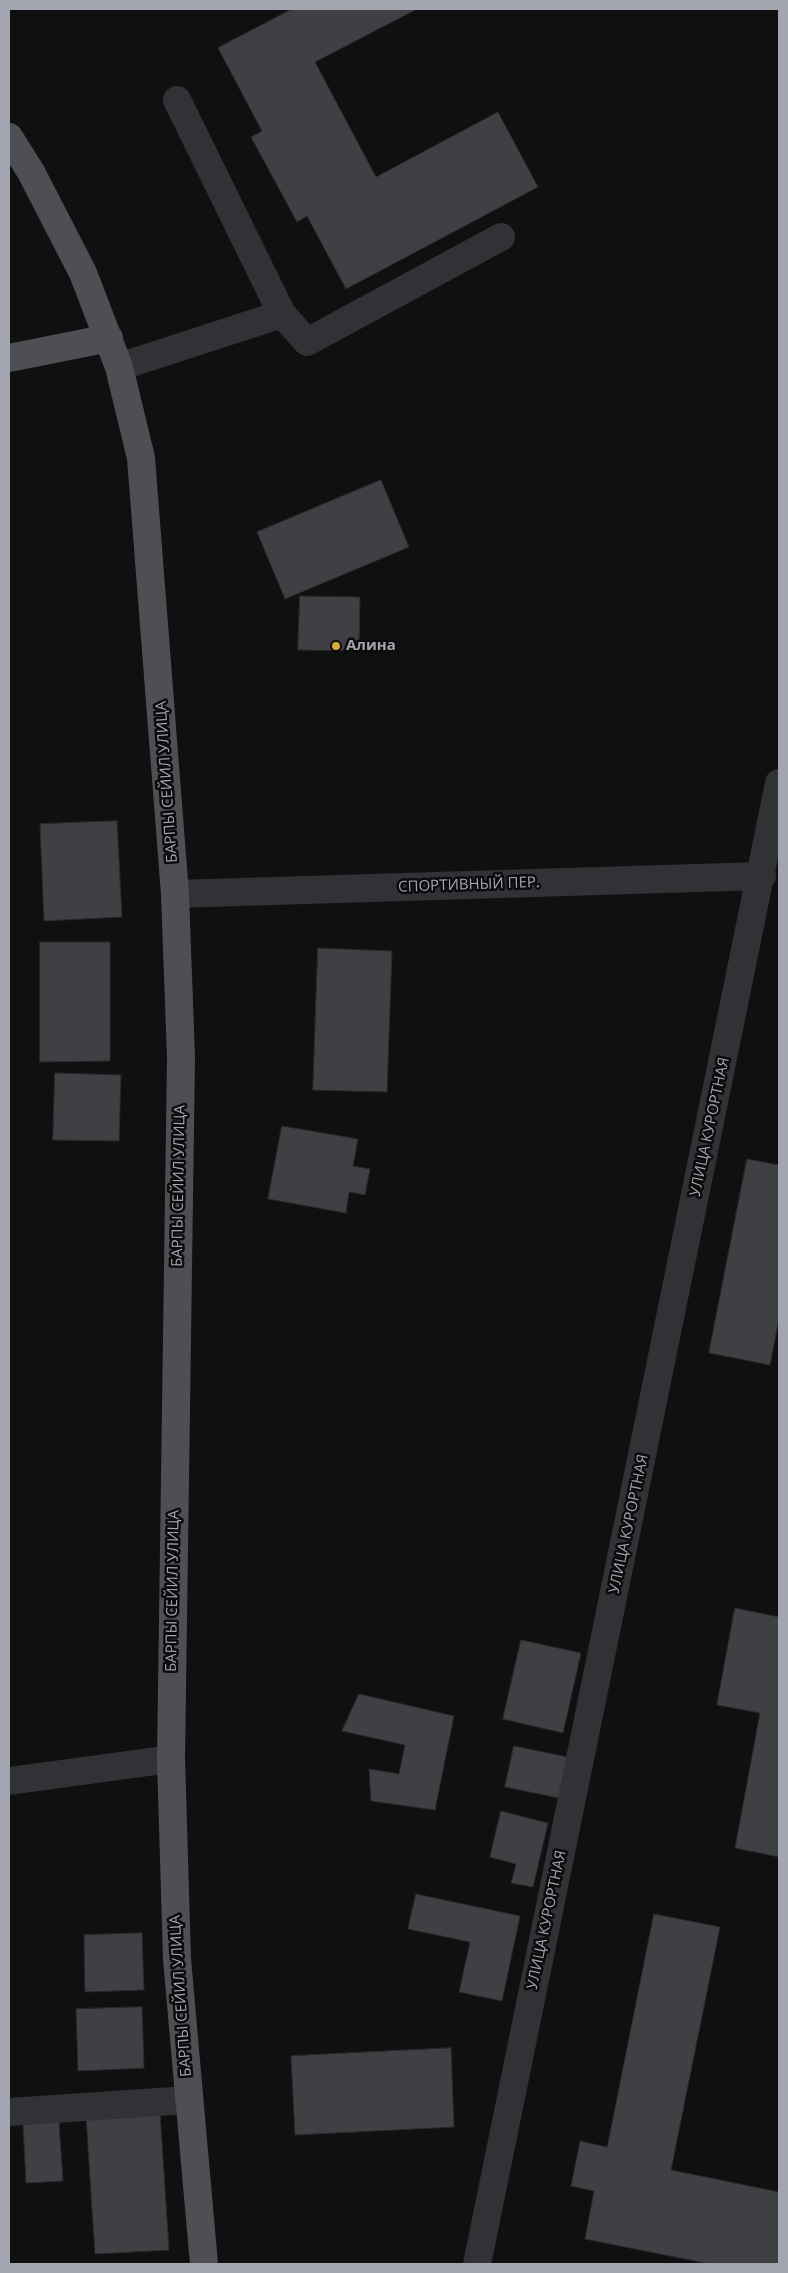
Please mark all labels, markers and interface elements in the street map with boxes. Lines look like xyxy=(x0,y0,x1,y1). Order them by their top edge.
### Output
place label: Алина xyxy=(346,637,396,655)
marker: Алина xyxy=(330,640,342,652)
street label: БАРПЫ СЕЙИЛ УЛИЦА xyxy=(152,701,182,863)
street label: СПОРТИВНЫЙ ПЕР. xyxy=(398,874,540,896)
street label: УЛИЦА КУРОРТНАЯ xyxy=(686,1056,734,1198)
street label: БАРПЫ СЕЙИЛ УЛИЦА xyxy=(169,1105,189,1267)
street label: УЛИЦА КУРОРТНАЯ xyxy=(605,1453,653,1595)
street label: БАРПЫ СЕЙИЛ УЛИЦА xyxy=(163,1510,183,1672)
street label: УЛИЦА КУРОРТНАЯ xyxy=(523,1849,571,1991)
street label: БАРПЫ СЕЙИЛ УЛИЦА xyxy=(166,1915,196,2077)

